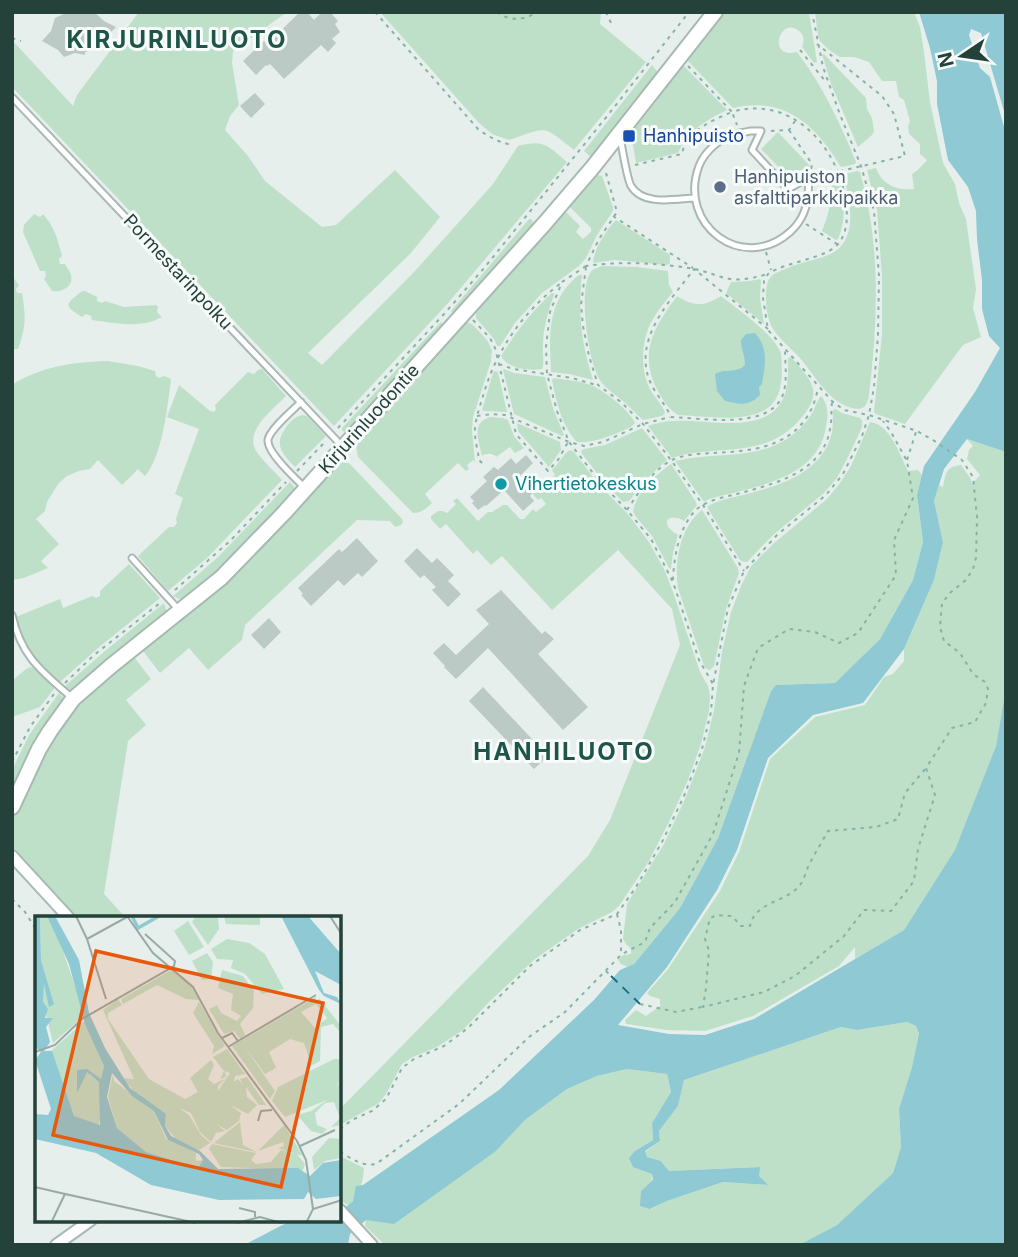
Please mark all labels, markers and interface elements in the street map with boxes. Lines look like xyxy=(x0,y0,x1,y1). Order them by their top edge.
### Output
north arrow xyxy=(927,21,997,91)
district label: KIRJURINLUOTO xyxy=(67,25,287,54)
text: N xyxy=(933,50,959,69)
place label: Hanhipuisto xyxy=(643,125,744,146)
marker: Hanhipuisto xyxy=(621,128,637,144)
place label: Hanhipuiston asfalttiparkkipaikka xyxy=(734,166,898,208)
marker: Hanhipuiston asfalttiparkkipaikka xyxy=(712,179,728,195)
street label: Pormestarinpolku xyxy=(120,210,237,334)
street label: Kirjurinluodontie xyxy=(314,360,423,478)
place label: Vihertietokeskus xyxy=(515,473,657,494)
marker: Vihertietokeskus xyxy=(493,476,509,492)
district label: HANHILUOTO xyxy=(473,737,655,766)
inset map xyxy=(35,916,341,1222)

